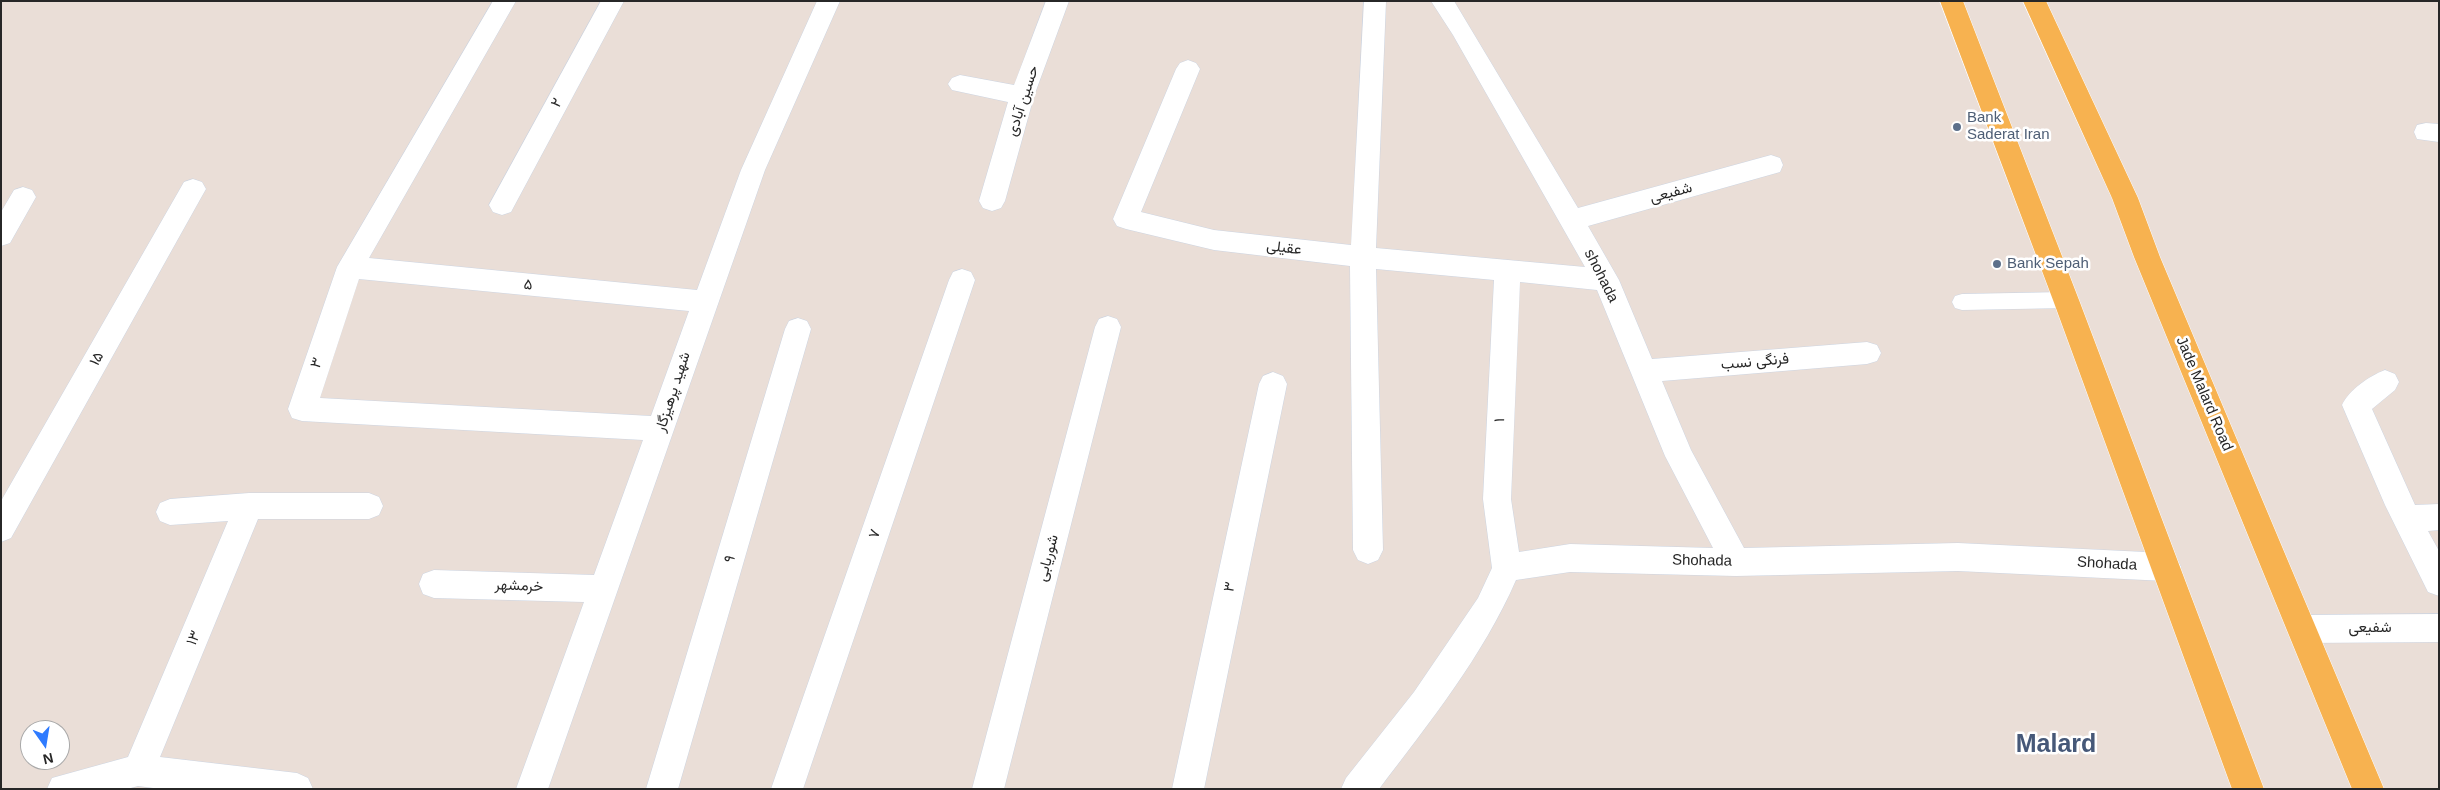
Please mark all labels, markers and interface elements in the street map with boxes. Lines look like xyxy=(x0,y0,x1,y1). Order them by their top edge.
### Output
street label: حسین آبادی xyxy=(1003,63,1043,139)
street label: ۲ xyxy=(547,95,567,111)
place label: Bank Saderat Iran xyxy=(1967,109,2050,144)
marker: Bank Saderat Iran xyxy=(1951,121,1963,133)
street label: شفیعی xyxy=(1648,179,1694,207)
street label: عقیلی xyxy=(1265,237,1303,259)
street label: shohada xyxy=(1580,246,1622,306)
place label: Bank Sepah xyxy=(2007,255,2089,273)
marker: Bank Sepah xyxy=(1991,258,2003,270)
street label: ۵ xyxy=(523,276,533,294)
street label: Jade Malard Road xyxy=(2172,334,2236,454)
street label: ۱۵ xyxy=(86,349,108,369)
street label: شهید پرهیزگار xyxy=(652,350,694,434)
street label: فرنگی نسب xyxy=(1720,350,1790,374)
street label: ۳ xyxy=(307,355,327,371)
street label: ۱ xyxy=(1491,417,1509,423)
street label: ۷ xyxy=(865,527,885,541)
street label: شوریابی xyxy=(1033,533,1063,583)
street label: Shohada xyxy=(1672,551,1732,571)
street label: ۹ xyxy=(720,553,740,565)
street label: Shohada xyxy=(2077,553,2137,575)
street label: خرمشهر xyxy=(494,576,544,596)
street label: ۳ xyxy=(1220,580,1240,594)
street label: شفیعی xyxy=(2348,619,2392,637)
street label: ۱۳ xyxy=(183,628,205,648)
north arrow xyxy=(20,720,70,770)
district label: Malard xyxy=(2016,730,2096,760)
text: N xyxy=(41,750,55,768)

